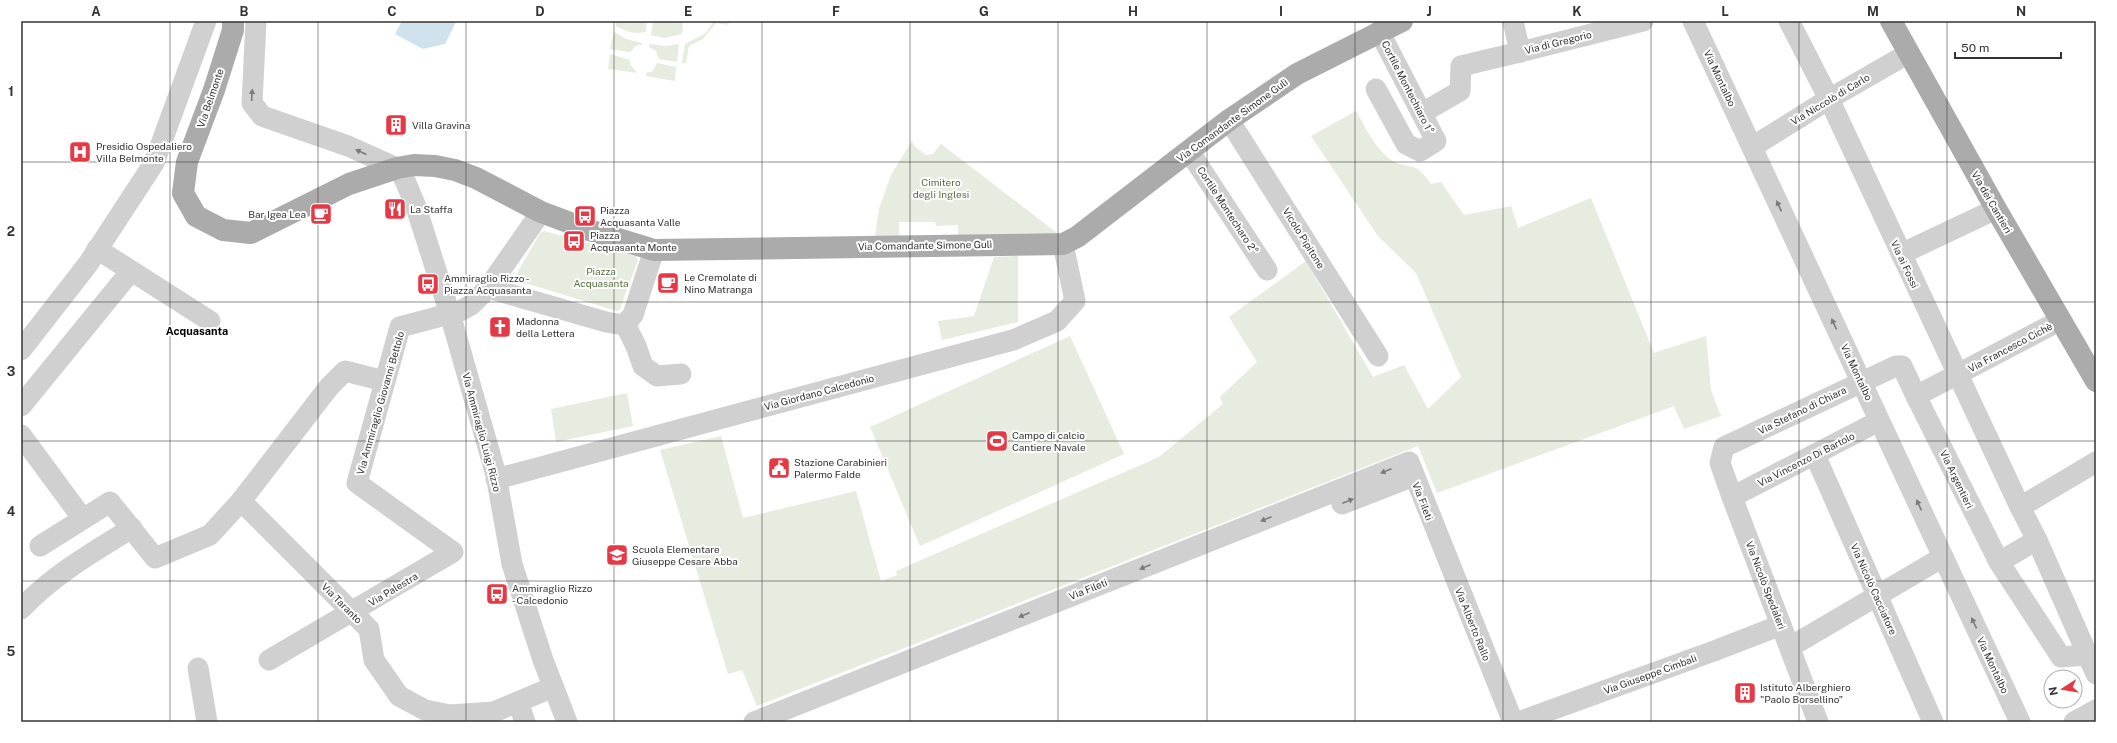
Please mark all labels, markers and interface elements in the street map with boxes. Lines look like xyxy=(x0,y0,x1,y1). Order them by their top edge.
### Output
text: A xyxy=(91,4,101,19)
text: B xyxy=(240,4,249,19)
text: C xyxy=(387,4,397,19)
text: D xyxy=(535,4,545,19)
text: E xyxy=(684,4,692,19)
text: F xyxy=(832,4,840,19)
text: G xyxy=(979,4,989,19)
text: H xyxy=(1128,4,1138,19)
text: I xyxy=(1279,4,1283,19)
text: J xyxy=(1426,4,1432,19)
text: K xyxy=(1572,4,1582,19)
text: L xyxy=(1721,4,1729,19)
text: M xyxy=(1867,4,1879,19)
text: N xyxy=(2016,4,2026,19)
street label: Via di Gregorio xyxy=(1523,28,1593,56)
scale bar xyxy=(1955,34,2061,60)
street label: Cortile Montechiaro 1° xyxy=(1379,39,1437,135)
text: 50 m xyxy=(1961,41,1989,55)
street label: Via Montalbo xyxy=(1702,48,1739,109)
street label: Via Belmonte xyxy=(194,67,226,129)
street label: Via Niccolò di Carlo xyxy=(1788,71,1872,127)
street label: Via Comandante Simone Gulì xyxy=(1174,76,1290,164)
text: 1 xyxy=(8,84,14,99)
one-way arrow xyxy=(249,88,255,101)
building icon: Villa Gravina xyxy=(383,112,409,138)
place label: Villa Gravina xyxy=(412,119,470,131)
hospital icon: Presidio Ospedaliero Villa Belmonte xyxy=(67,139,93,165)
place label: Presidio Ospedaliero Villa Belmonte xyxy=(96,140,192,164)
one-way arrow xyxy=(356,149,367,155)
street label: Cortile Montecharo 2° xyxy=(1195,164,1261,256)
street label: Via dei Cantieri xyxy=(1969,169,2015,235)
park label: Cimitero degli Inglesi xyxy=(913,176,969,200)
restaurant icon: La Staffa xyxy=(382,196,408,222)
cafe icon: Bar Igea Lea xyxy=(308,201,334,227)
one-way arrow xyxy=(1776,201,1782,212)
place label: La Staffa xyxy=(410,203,453,215)
bus stop icon: Piazza Acquasanta Valle xyxy=(572,203,598,229)
place label: Piazza Acquasanta Valle xyxy=(600,204,681,228)
street label: Vicolo Pipitone xyxy=(1281,205,1328,271)
place label: Bar Igea Lea xyxy=(248,208,306,220)
text: 2 xyxy=(7,224,15,239)
bus stop icon: Piazza Acquasanta Monte xyxy=(561,228,587,254)
place label: Piazza Acquasanta Monte xyxy=(590,229,677,253)
street label: Via Comandante Simone Gulì xyxy=(858,238,992,252)
street label: Via ai Fossi xyxy=(1889,238,1921,290)
park label: Piazza Acquasanta xyxy=(573,265,629,289)
cafe icon: Le Cremolate di Nino Matranga xyxy=(655,270,681,296)
bus stop icon: Ammiraglio Rizzo - Piazza Acquasanta xyxy=(415,271,441,297)
place label: Le Cremolate di Nino Matranga xyxy=(684,271,757,295)
place label: Ammiraglio Rizzo - Piazza Acquasanta xyxy=(444,272,531,296)
church icon: Madonna della Lettera xyxy=(487,314,513,340)
place label: Madonna della Lettera xyxy=(516,315,575,339)
one-way arrow xyxy=(1831,318,1837,330)
street label: Via Francesco Cichè xyxy=(1966,320,2055,374)
district label: Acquasanta xyxy=(166,325,228,337)
street label: Via Ammiraglio Giovanni Bettolo xyxy=(354,330,406,476)
street label: Via Montalbo xyxy=(1839,342,1876,403)
text: 3 xyxy=(7,364,16,379)
street label: Via Ammiraglio Luigi Rizzo xyxy=(460,371,504,493)
street label: Via Giordano Calcedonio xyxy=(763,371,876,412)
street label: Via Stefano di Chiara xyxy=(1756,383,1848,437)
sports icon: Campo di calcio Cantiere Navale xyxy=(984,428,1010,454)
place label: Campo di calcio Cantiere Navale xyxy=(1012,429,1086,453)
street label: Via Vincenzo Di Bartolo xyxy=(1755,429,1857,489)
street label: Via Argentieri xyxy=(1938,448,1976,510)
public building icon: Stazione Carabinieri Palermo Falde xyxy=(766,455,792,481)
place label: Stazione Carabinieri Palermo Falde xyxy=(794,456,887,480)
one-way arrow xyxy=(1380,468,1392,474)
street label: Via Fileti xyxy=(1410,480,1436,522)
one-way arrow xyxy=(1343,498,1355,504)
one-way arrow xyxy=(1916,500,1922,511)
text: 4 xyxy=(7,504,16,519)
one-way arrow xyxy=(1259,516,1271,522)
street label: Via Nicolò Spedaleri xyxy=(1744,539,1788,631)
street label: Via Nicolò Cacciatore xyxy=(1848,541,1900,637)
school or university icon: Scuola Elementare Giuseppe Cesare Abba xyxy=(604,542,630,568)
place label: Scuola Elementare Giuseppe Cesare Abba xyxy=(632,543,738,567)
one-way arrow xyxy=(1138,564,1150,570)
street label: Via Palestra xyxy=(366,570,420,608)
street label: Via Fileti xyxy=(1067,576,1109,602)
street label: Via Taranto xyxy=(319,580,365,626)
bus stop icon: Ammiraglio Rizzo - Calcedonio xyxy=(484,581,510,607)
place label: Ammiraglio Rizzo - Calcedonio xyxy=(512,582,593,606)
street label: Via Alberto Rallo xyxy=(1453,586,1493,663)
one-way arrow xyxy=(1017,612,1029,618)
one-way arrow xyxy=(1971,618,1977,629)
street label: Via Montalbo xyxy=(1975,635,2012,696)
text: 5 xyxy=(7,644,16,659)
street label: Via Giuseppe Cimbali xyxy=(1602,652,1698,696)
north arrow xyxy=(2043,669,2083,709)
building icon: Istituto Alberghiero "Paolo Borsellino" xyxy=(1732,680,1758,706)
place label: Istituto Alberghiero "Paolo Borsellino" xyxy=(1760,681,1851,705)
text: N xyxy=(2046,686,2060,697)

